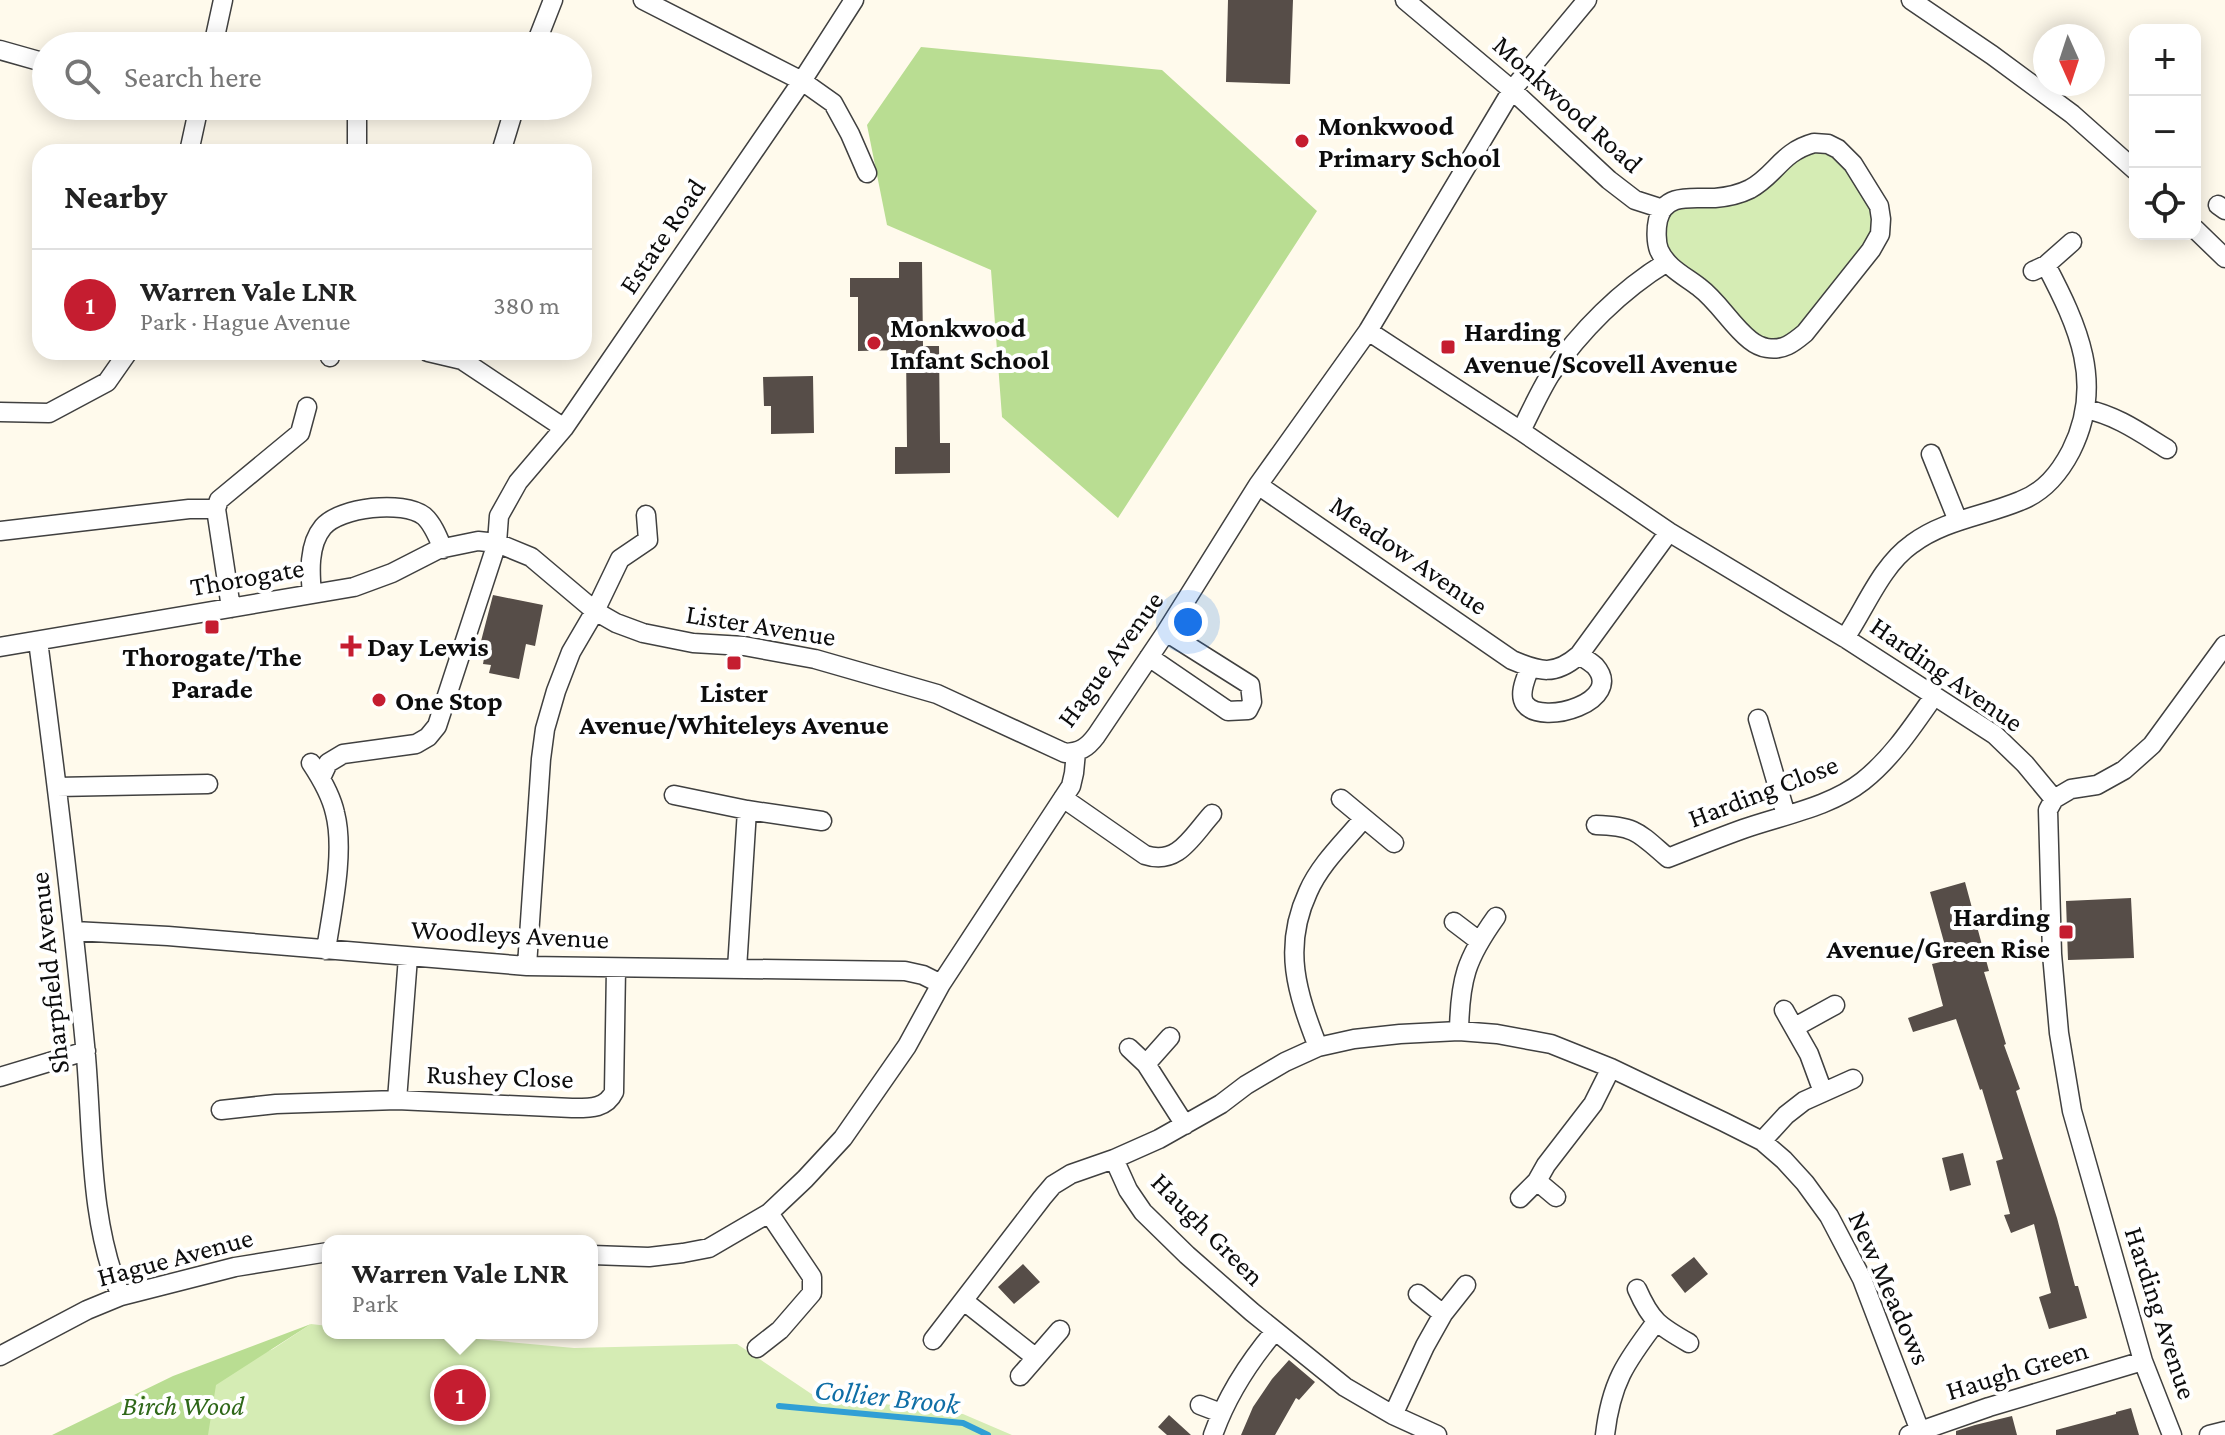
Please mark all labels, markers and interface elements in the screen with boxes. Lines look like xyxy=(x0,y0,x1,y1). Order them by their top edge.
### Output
north arrow xyxy=(2033,24,2105,96)
map controls xyxy=(2129,24,2201,240)
button: + xyxy=(2129,24,2201,96)
street label: Monkwood Road xyxy=(1487,29,1649,179)
search box xyxy=(32,32,592,120)
icon: search xyxy=(60,54,104,98)
text: Search here xyxy=(124,60,262,93)
button: − xyxy=(2129,96,2201,168)
place label: Monkwood Primary School xyxy=(1318,110,1500,173)
marker: Monkwood Primary School xyxy=(1293,132,1311,150)
button: locate xyxy=(2129,168,2201,240)
street label: Estate Road xyxy=(612,173,712,299)
text: Nearby xyxy=(64,178,167,215)
text: Warren Vale LNR xyxy=(140,274,356,307)
text: 1 xyxy=(85,291,95,320)
text: 380 m xyxy=(493,291,560,320)
text: Park · Hague Avenue xyxy=(140,307,351,336)
place label: Monkwood Infant School xyxy=(890,312,1050,375)
place label: Harding Avenue/Scovell Avenue xyxy=(1463,316,1738,379)
marker: Monkwood Infant School xyxy=(865,334,883,352)
marker: Harding Avenue/Scovell Avenue xyxy=(1439,338,1457,356)
street label: Meadow Avenue xyxy=(1324,489,1494,621)
street label: Thorogate xyxy=(188,552,306,602)
street label: Hague Avenue xyxy=(1051,585,1169,733)
street label: Lister Avenue xyxy=(684,598,838,652)
your location xyxy=(1168,602,1208,642)
street label: Harding Avenue xyxy=(1865,610,2029,738)
marker: Thorogate/The Parade xyxy=(203,618,221,636)
place label: Day Lewis xyxy=(367,631,489,662)
marker: Day Lewis xyxy=(342,637,360,655)
place label: Thorogate/The Parade xyxy=(122,641,302,704)
marker: Lister Avenue/Whiteleys Avenue xyxy=(725,654,743,672)
place label: Lister Avenue/Whiteleys Avenue xyxy=(578,677,889,740)
place label: One Stop xyxy=(395,685,503,716)
marker: One Stop xyxy=(370,691,388,709)
street label: Harding Close xyxy=(1684,748,1842,834)
street label: Sharpfield Avenue xyxy=(23,871,75,1075)
place label: Harding Avenue/Green Rise xyxy=(1826,901,2050,964)
street label: Woodleys Avenue xyxy=(410,913,610,955)
marker: Harding Avenue/Green Rise xyxy=(2057,923,2075,941)
street label: Rushey Close xyxy=(426,1058,574,1094)
street label: Haugh Green xyxy=(1145,1166,1271,1292)
street label: New Meadows xyxy=(1842,1206,1938,1370)
street label: Hague Avenue xyxy=(94,1221,256,1293)
street label: Harding Avenue xyxy=(2119,1223,2203,1403)
popup xyxy=(322,1235,598,1339)
text: Warren Vale LNR xyxy=(352,1256,568,1289)
text: Park xyxy=(352,1289,398,1318)
street label: Haugh Green xyxy=(1942,1334,2092,1406)
pin: 1 xyxy=(434,1365,486,1425)
water label: Collier Brook xyxy=(813,1372,963,1420)
park label: Birch Wood xyxy=(122,1390,245,1421)

